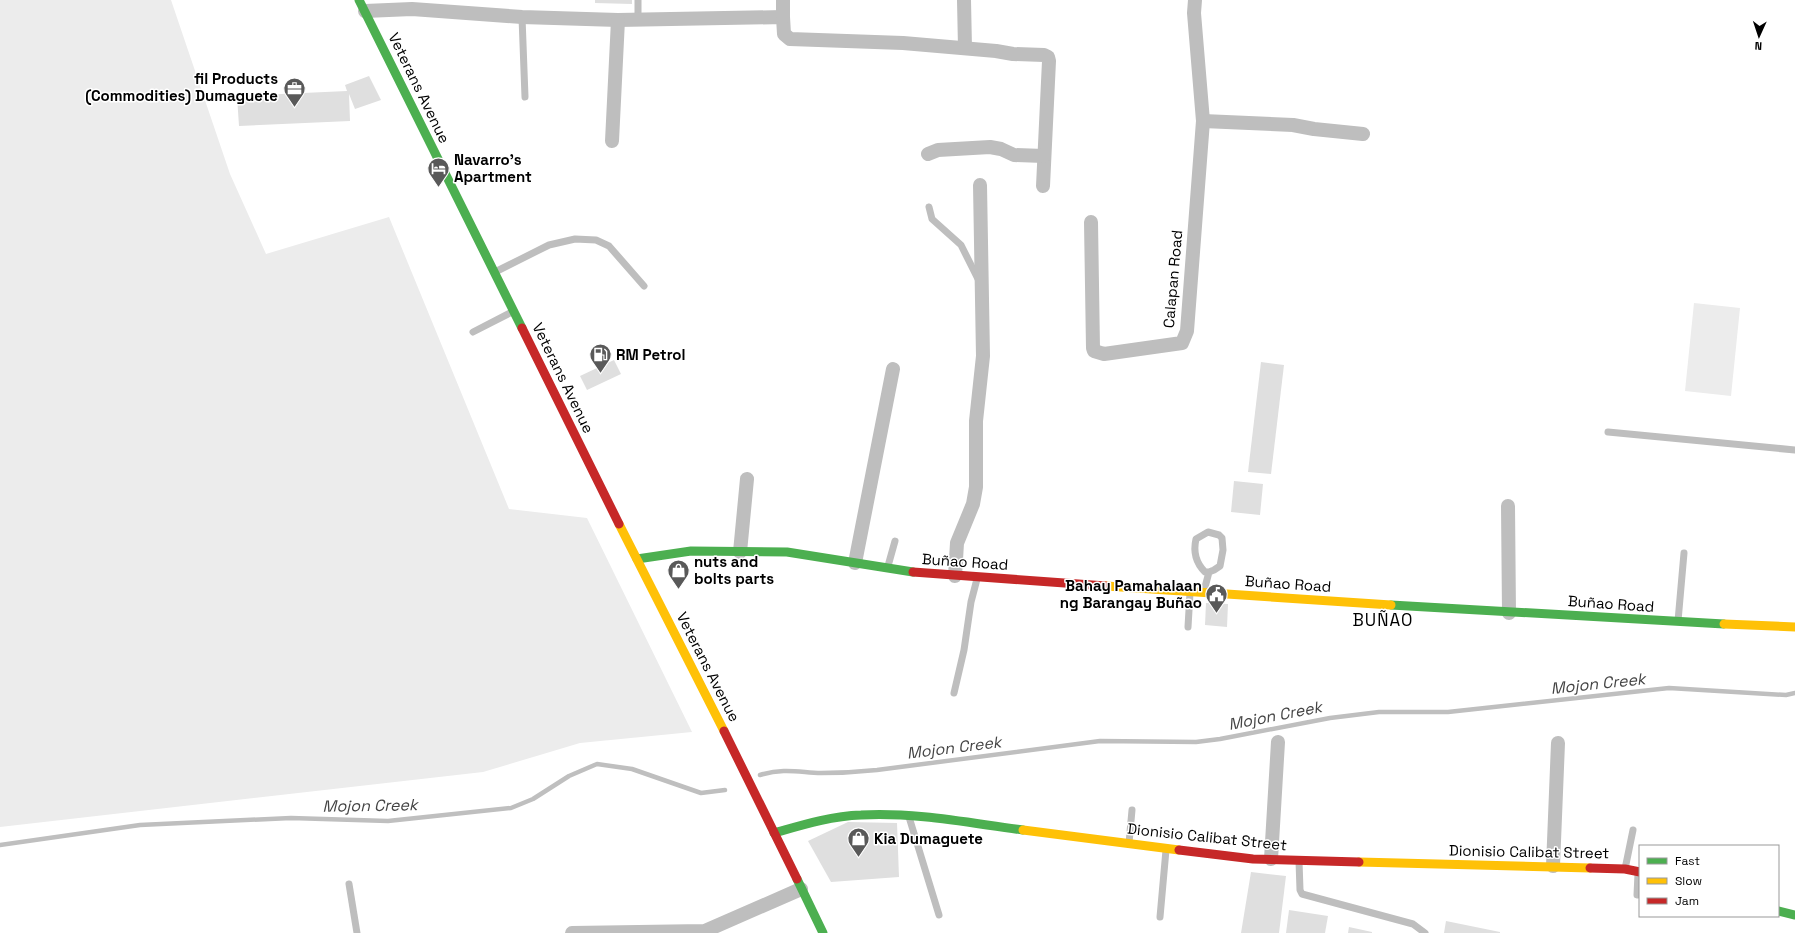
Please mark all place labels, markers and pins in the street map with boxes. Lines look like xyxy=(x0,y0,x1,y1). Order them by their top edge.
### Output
place label: fil Products (Commodities) Dumaguete xyxy=(85,69,278,105)
office icon: fil Products (Commodities) Dumaguete xyxy=(281,75,307,108)
place label: Navarro's Apartment xyxy=(454,150,532,186)
hotel icon: Navarro's Apartment xyxy=(426,156,452,189)
fuel station icon: RM Petrol xyxy=(588,342,614,375)
place label: RM Petrol xyxy=(616,345,686,364)
place label: nuts and bolts parts xyxy=(694,552,774,588)
shop icon: nuts and bolts parts xyxy=(665,558,691,591)
place label: Bahay Pamahalaan ng Barangay Buñao xyxy=(1060,576,1202,612)
public building icon: Bahay Pamahalaan ng Barangay Buñao xyxy=(1204,582,1230,615)
shop icon: Kia Dumaguete xyxy=(845,826,871,859)
place label: Kia Dumaguete xyxy=(874,829,983,848)

